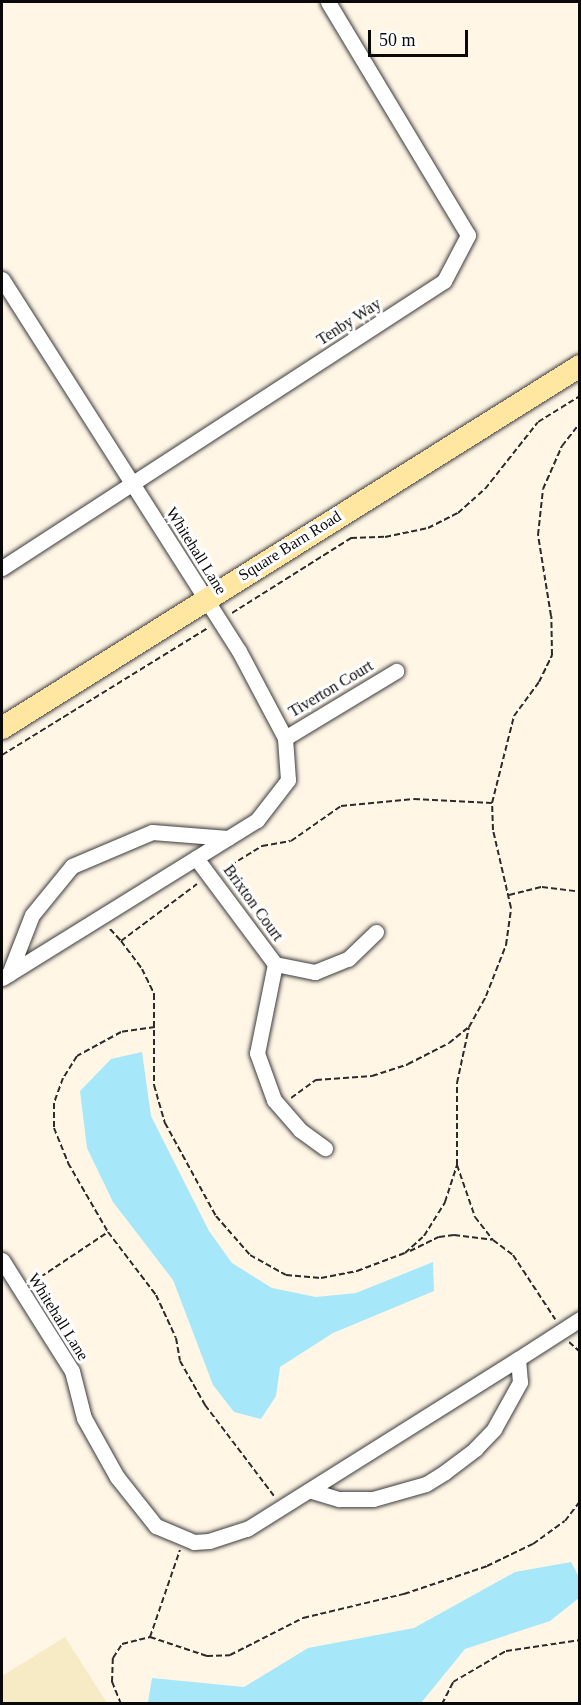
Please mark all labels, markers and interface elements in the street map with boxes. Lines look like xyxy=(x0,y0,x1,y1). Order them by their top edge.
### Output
scale bar xyxy=(371,18,472,56)
text: 50 m xyxy=(379,30,416,50)
street label: Tenby Way xyxy=(313,294,385,350)
street label: Whitehall Lane xyxy=(162,504,230,598)
street label: Square Barn Road xyxy=(235,507,345,585)
street label: Tiverton Court xyxy=(285,656,377,722)
street label: Brixton Court xyxy=(219,861,287,945)
street label: Whitehall Lane xyxy=(24,1270,92,1364)

